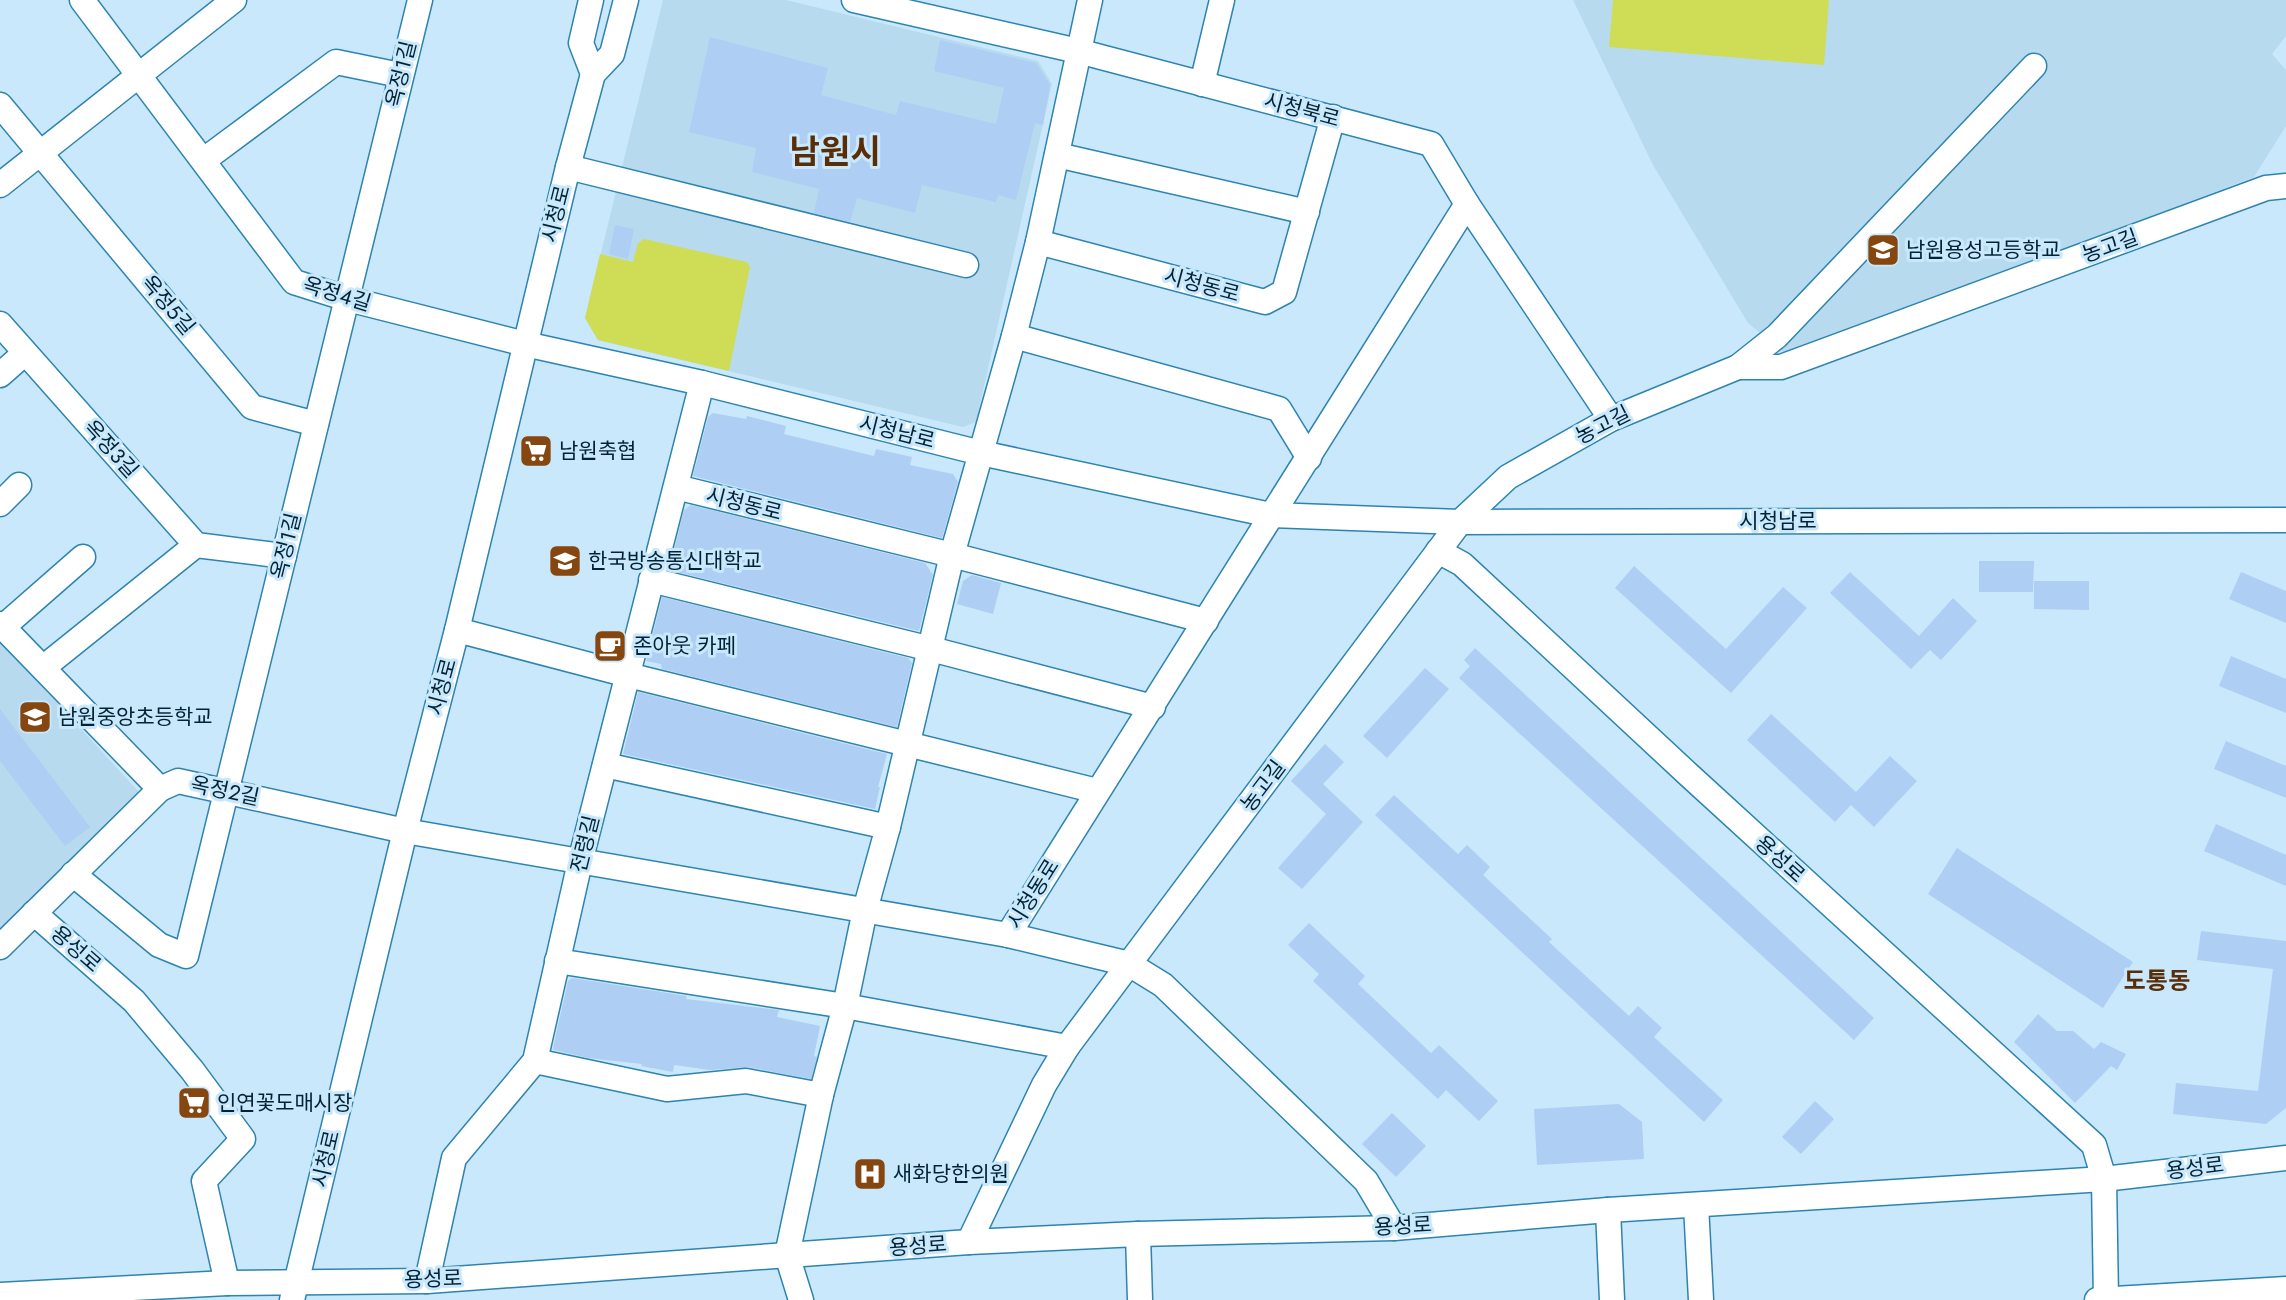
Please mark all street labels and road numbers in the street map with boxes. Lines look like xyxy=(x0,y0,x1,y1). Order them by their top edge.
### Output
street label: 옥정1길 xyxy=(378,38,424,110)
street label: 시청북로 xyxy=(1261,86,1343,134)
street label: 시청로 xyxy=(534,182,578,246)
street label: 농고길 xyxy=(2078,222,2142,270)
street label: 시청동로 xyxy=(1161,261,1243,309)
street label: 옥정5길 xyxy=(134,269,202,341)
street label: 옥정4길 xyxy=(299,269,375,319)
street label: 농고길 xyxy=(1570,398,1636,452)
street label: 시청남로 xyxy=(856,408,938,456)
street label: 옥정3길 xyxy=(77,413,145,485)
street label: 시청동로 xyxy=(703,480,785,528)
street label: 시청남로 xyxy=(1739,506,1817,536)
street label: 옥정1길 xyxy=(263,510,309,582)
street label: 시청로 xyxy=(420,655,464,719)
street label: 농고길 xyxy=(1234,754,1292,818)
street label: 옥정2길 xyxy=(188,769,262,813)
street label: 전령길 xyxy=(563,812,607,876)
street label: 용성로 xyxy=(1748,828,1812,890)
street label: 시청동로 xyxy=(1000,853,1066,935)
street label: 용성로 xyxy=(44,919,108,979)
street label: 시청로 xyxy=(305,1127,347,1191)
street label: 용성로 xyxy=(2164,1150,2226,1186)
street label: 용성로 xyxy=(1373,1210,1433,1242)
street label: 용성로 xyxy=(888,1229,948,1263)
street label: 용성로 xyxy=(404,1263,462,1295)

